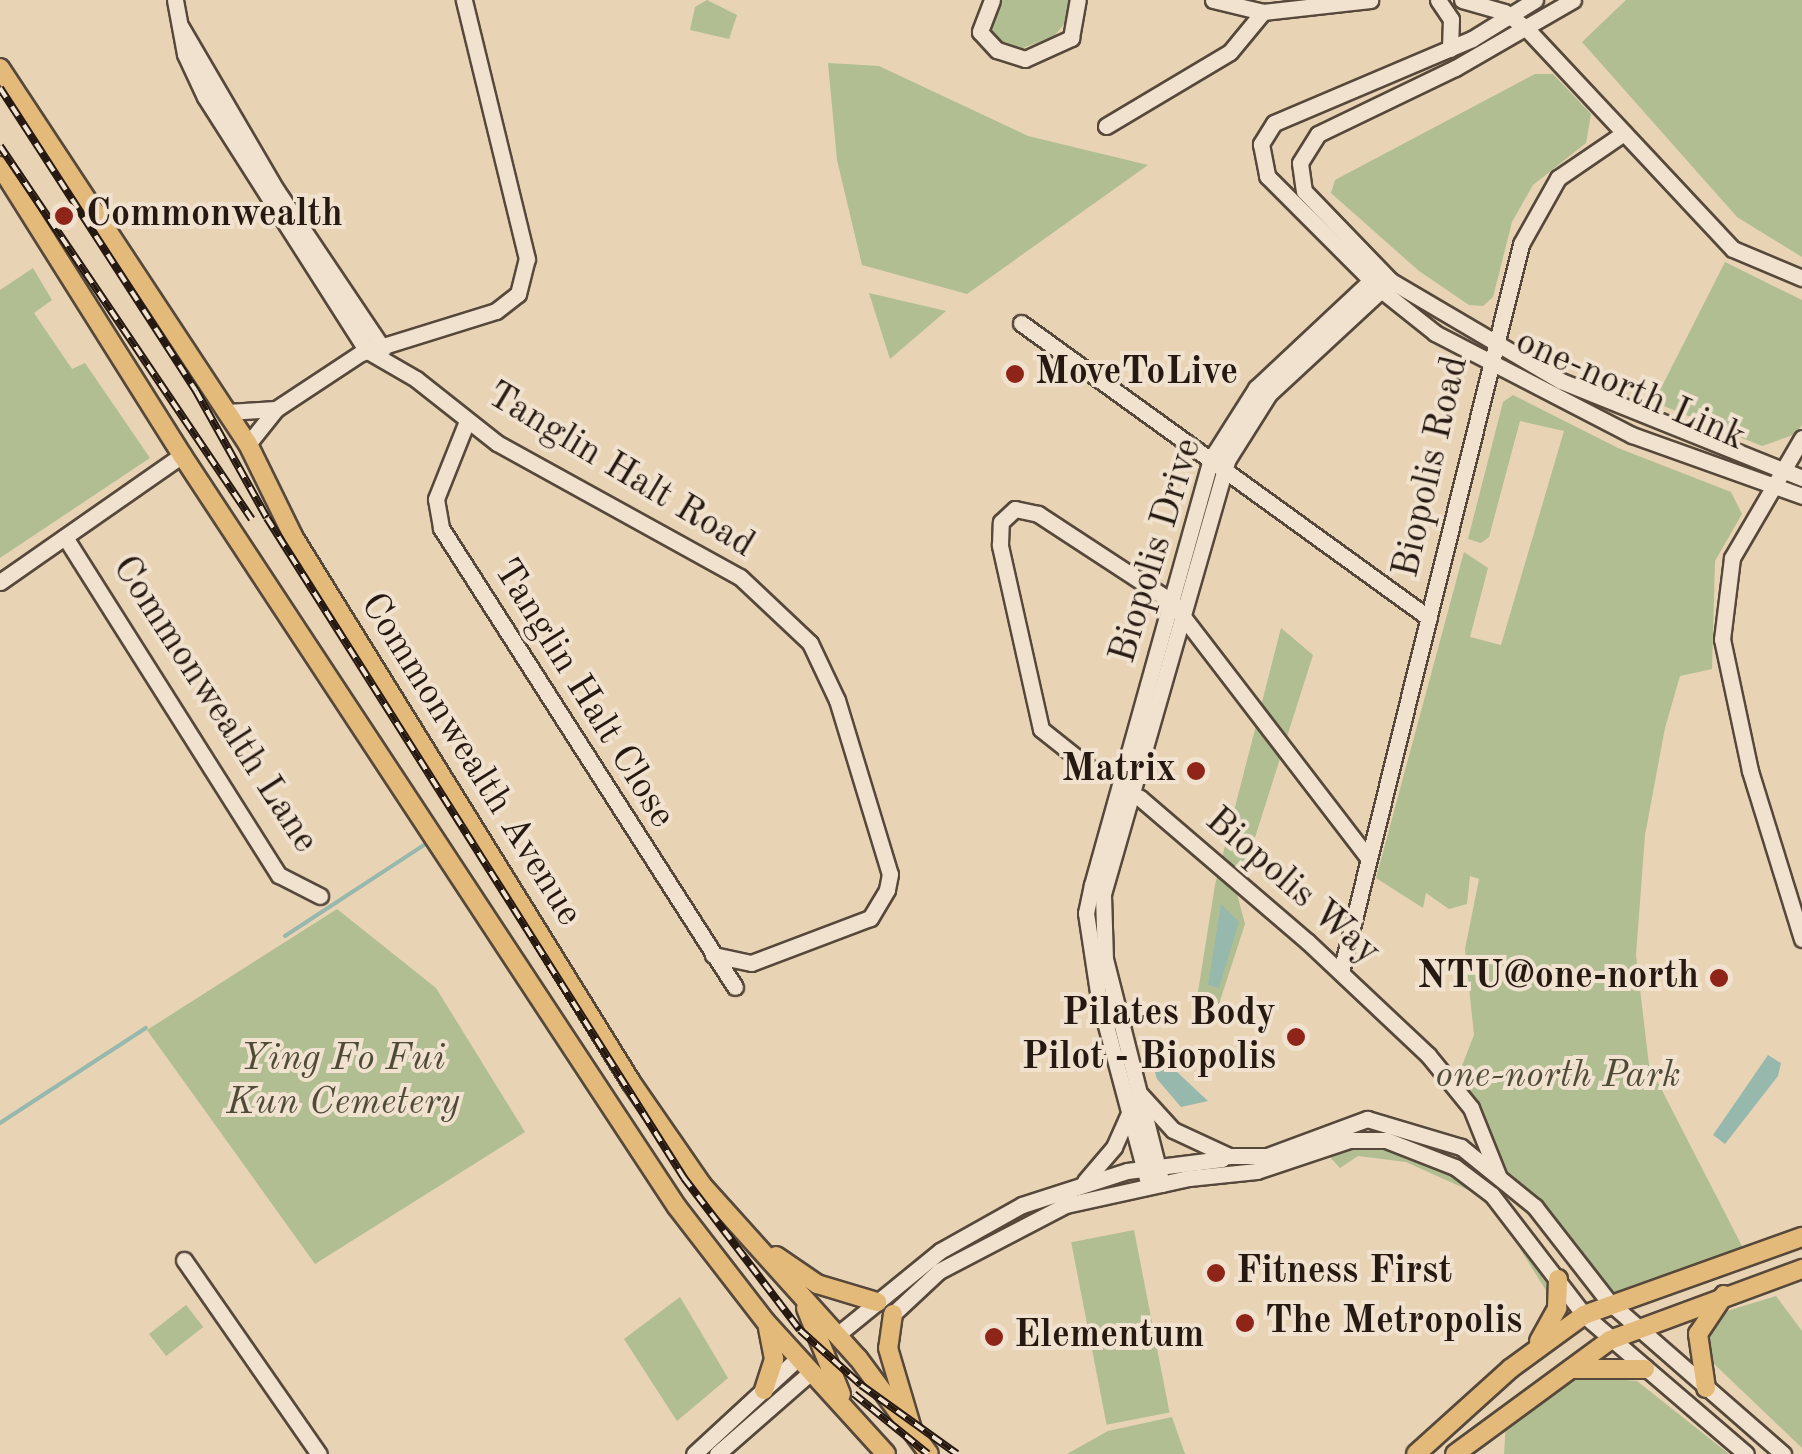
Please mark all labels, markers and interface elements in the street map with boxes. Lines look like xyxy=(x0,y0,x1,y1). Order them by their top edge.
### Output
place label: Commonwealth xyxy=(86,193,343,239)
marker: Commonwealth xyxy=(51,203,77,229)
street label: one-north Link xyxy=(1508,320,1752,462)
place label: MoveToLive xyxy=(1035,351,1238,397)
street label: Biopolis Road xyxy=(1384,352,1480,582)
marker: MoveToLive xyxy=(1004,363,1026,385)
street label: Tanglin Halt Road xyxy=(478,373,762,569)
street label: Biopolis Drive xyxy=(1101,433,1213,669)
street label: Commonwealth Lane xyxy=(101,548,327,862)
street label: Tanglin Halt Close xyxy=(482,551,684,837)
street label: Commonwealth Avenue xyxy=(349,585,591,935)
place label: Matrix xyxy=(1062,748,1176,794)
marker: Matrix xyxy=(1185,760,1207,782)
street label: Biopolis Way xyxy=(1195,798,1389,976)
place label: NTU@one-north xyxy=(1417,955,1699,1001)
marker: NTU@one-north xyxy=(1708,967,1730,989)
place label: Pilates Body Pilot - Biopolis xyxy=(1022,992,1276,1082)
marker: Pilates Body Pilot - Biopolis xyxy=(1285,1026,1307,1048)
park label: Ying Fo Fui Kun Cemetery xyxy=(226,1037,460,1126)
park label: one-north Park xyxy=(1435,1054,1681,1100)
place label: Fitness First xyxy=(1236,1250,1452,1296)
marker: Fitness First xyxy=(1205,1262,1227,1284)
place label: The Metropolis xyxy=(1265,1300,1522,1346)
marker: The Metropolis xyxy=(1234,1312,1256,1334)
place label: Elementum xyxy=(1014,1314,1204,1360)
marker: Elementum xyxy=(983,1326,1005,1348)

